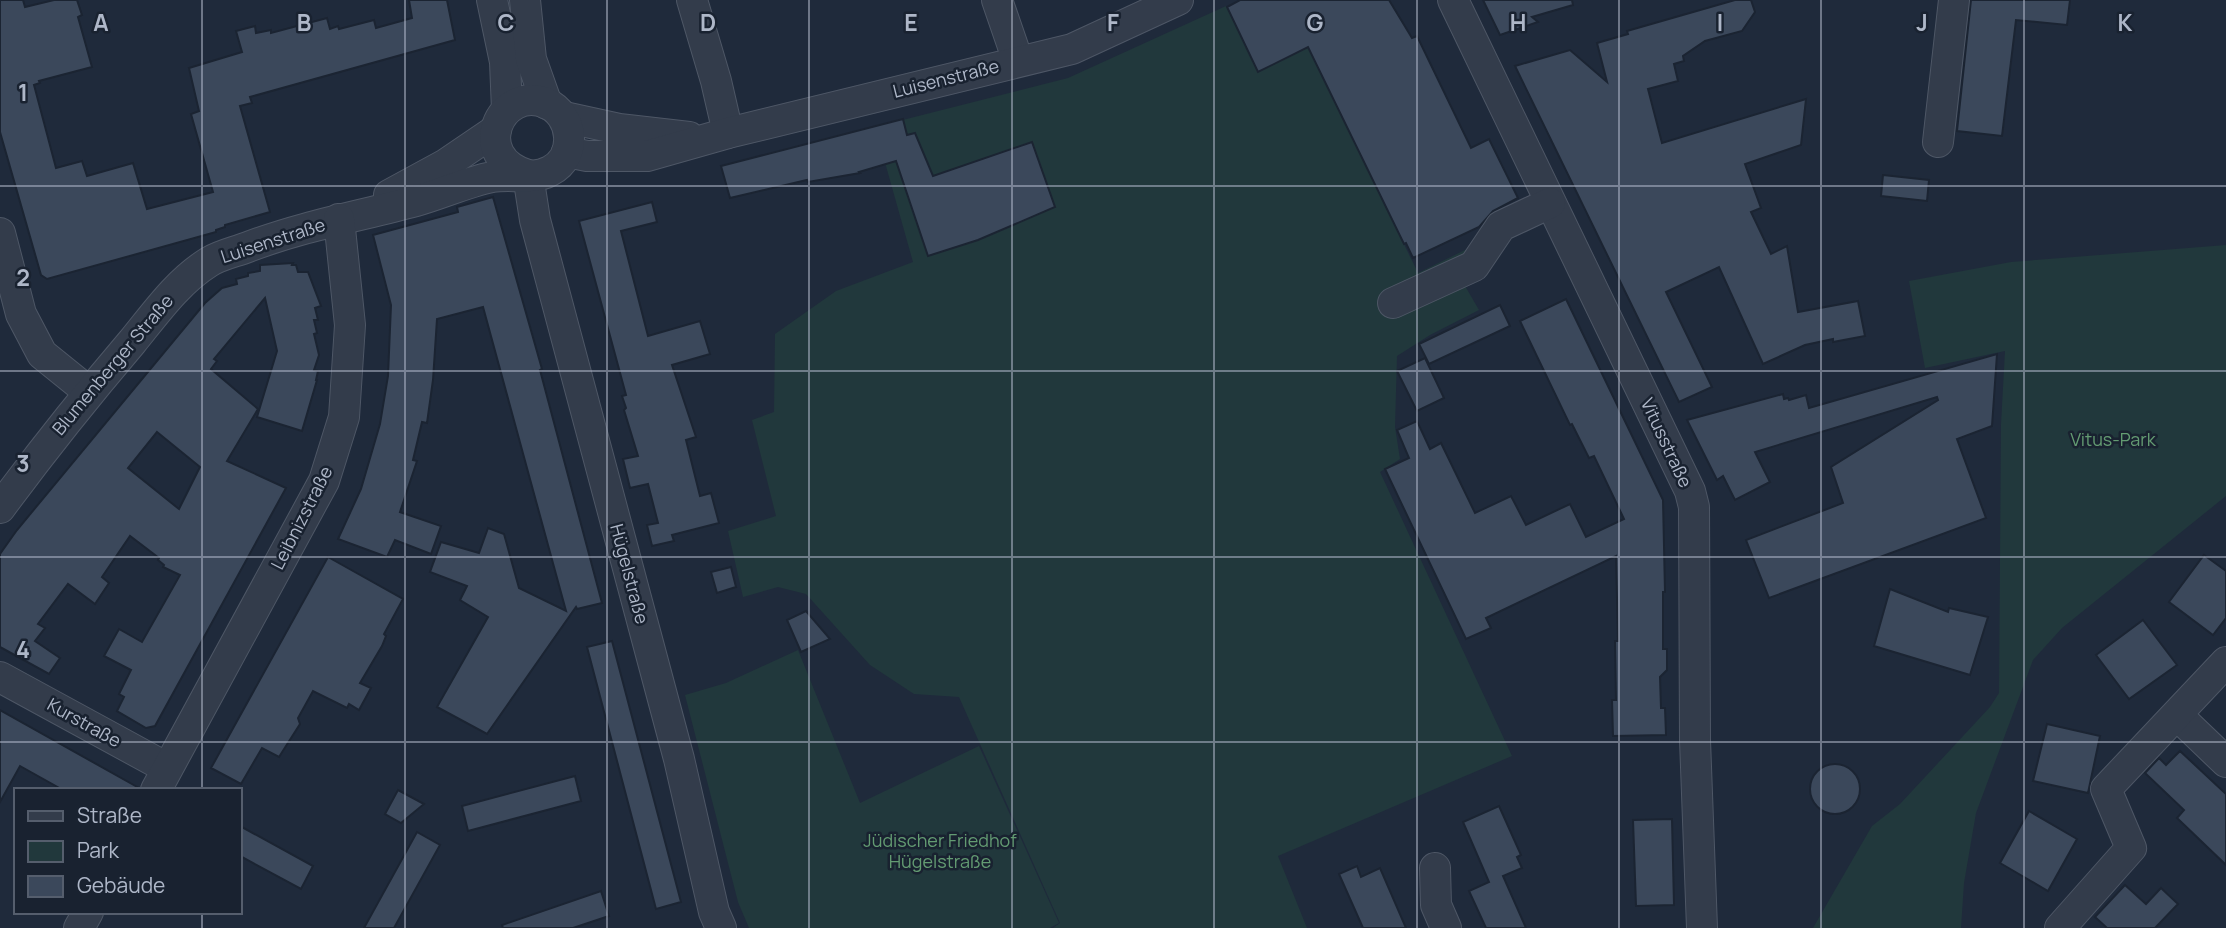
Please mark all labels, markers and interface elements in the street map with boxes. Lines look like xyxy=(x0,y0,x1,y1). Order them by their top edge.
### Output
text: A xyxy=(93,6,109,38)
text: B xyxy=(297,6,311,38)
text: C xyxy=(498,6,515,38)
text: D xyxy=(700,6,716,38)
text: E xyxy=(904,6,918,38)
text: F xyxy=(1107,6,1119,38)
text: G xyxy=(1307,6,1324,38)
text: H xyxy=(1510,6,1526,38)
text: I xyxy=(1717,6,1723,38)
text: J xyxy=(1916,6,1928,38)
text: K xyxy=(2118,6,2133,38)
street label: Luisenstraße xyxy=(890,53,1001,103)
text: 1 xyxy=(18,76,28,108)
street label: Luisenstraße xyxy=(217,212,328,268)
text: 2 xyxy=(16,261,30,293)
street label: Blumenberger Straße xyxy=(46,289,178,440)
street label: Vitusstraße xyxy=(1636,394,1698,491)
park label: Vitus-Park xyxy=(2070,427,2157,451)
text: 3 xyxy=(16,447,30,479)
street label: Leibnizstraße xyxy=(265,462,337,573)
street label: Hügelstraße xyxy=(605,521,655,626)
text: 4 xyxy=(16,633,30,665)
street label: Kurstraße xyxy=(43,692,126,752)
legend xyxy=(14,788,242,914)
text: Straße xyxy=(77,801,142,829)
park label: Jüdischer Friedhof Hügelstraße xyxy=(863,828,1017,873)
text: Park xyxy=(77,836,119,864)
text: Gebäude xyxy=(77,871,165,899)

